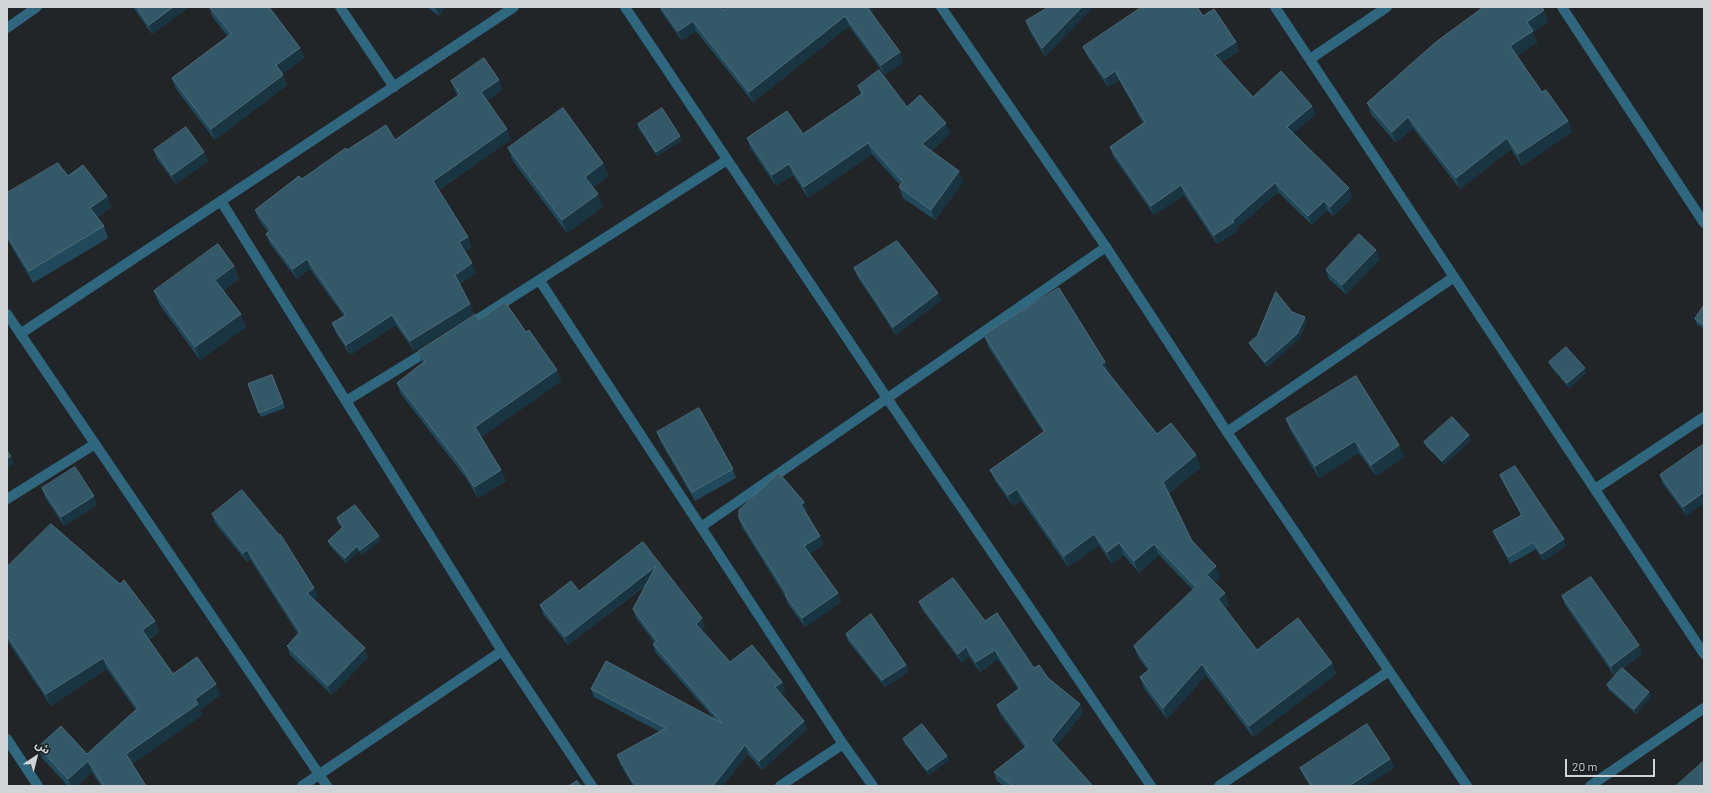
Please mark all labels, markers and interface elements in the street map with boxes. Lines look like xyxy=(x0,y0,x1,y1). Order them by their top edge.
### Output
north arrow xyxy=(16,737,56,777)
text: ش xyxy=(33,737,53,756)
scale bar xyxy=(1567,751,1657,777)
text: 20 m xyxy=(1572,759,1598,773)

